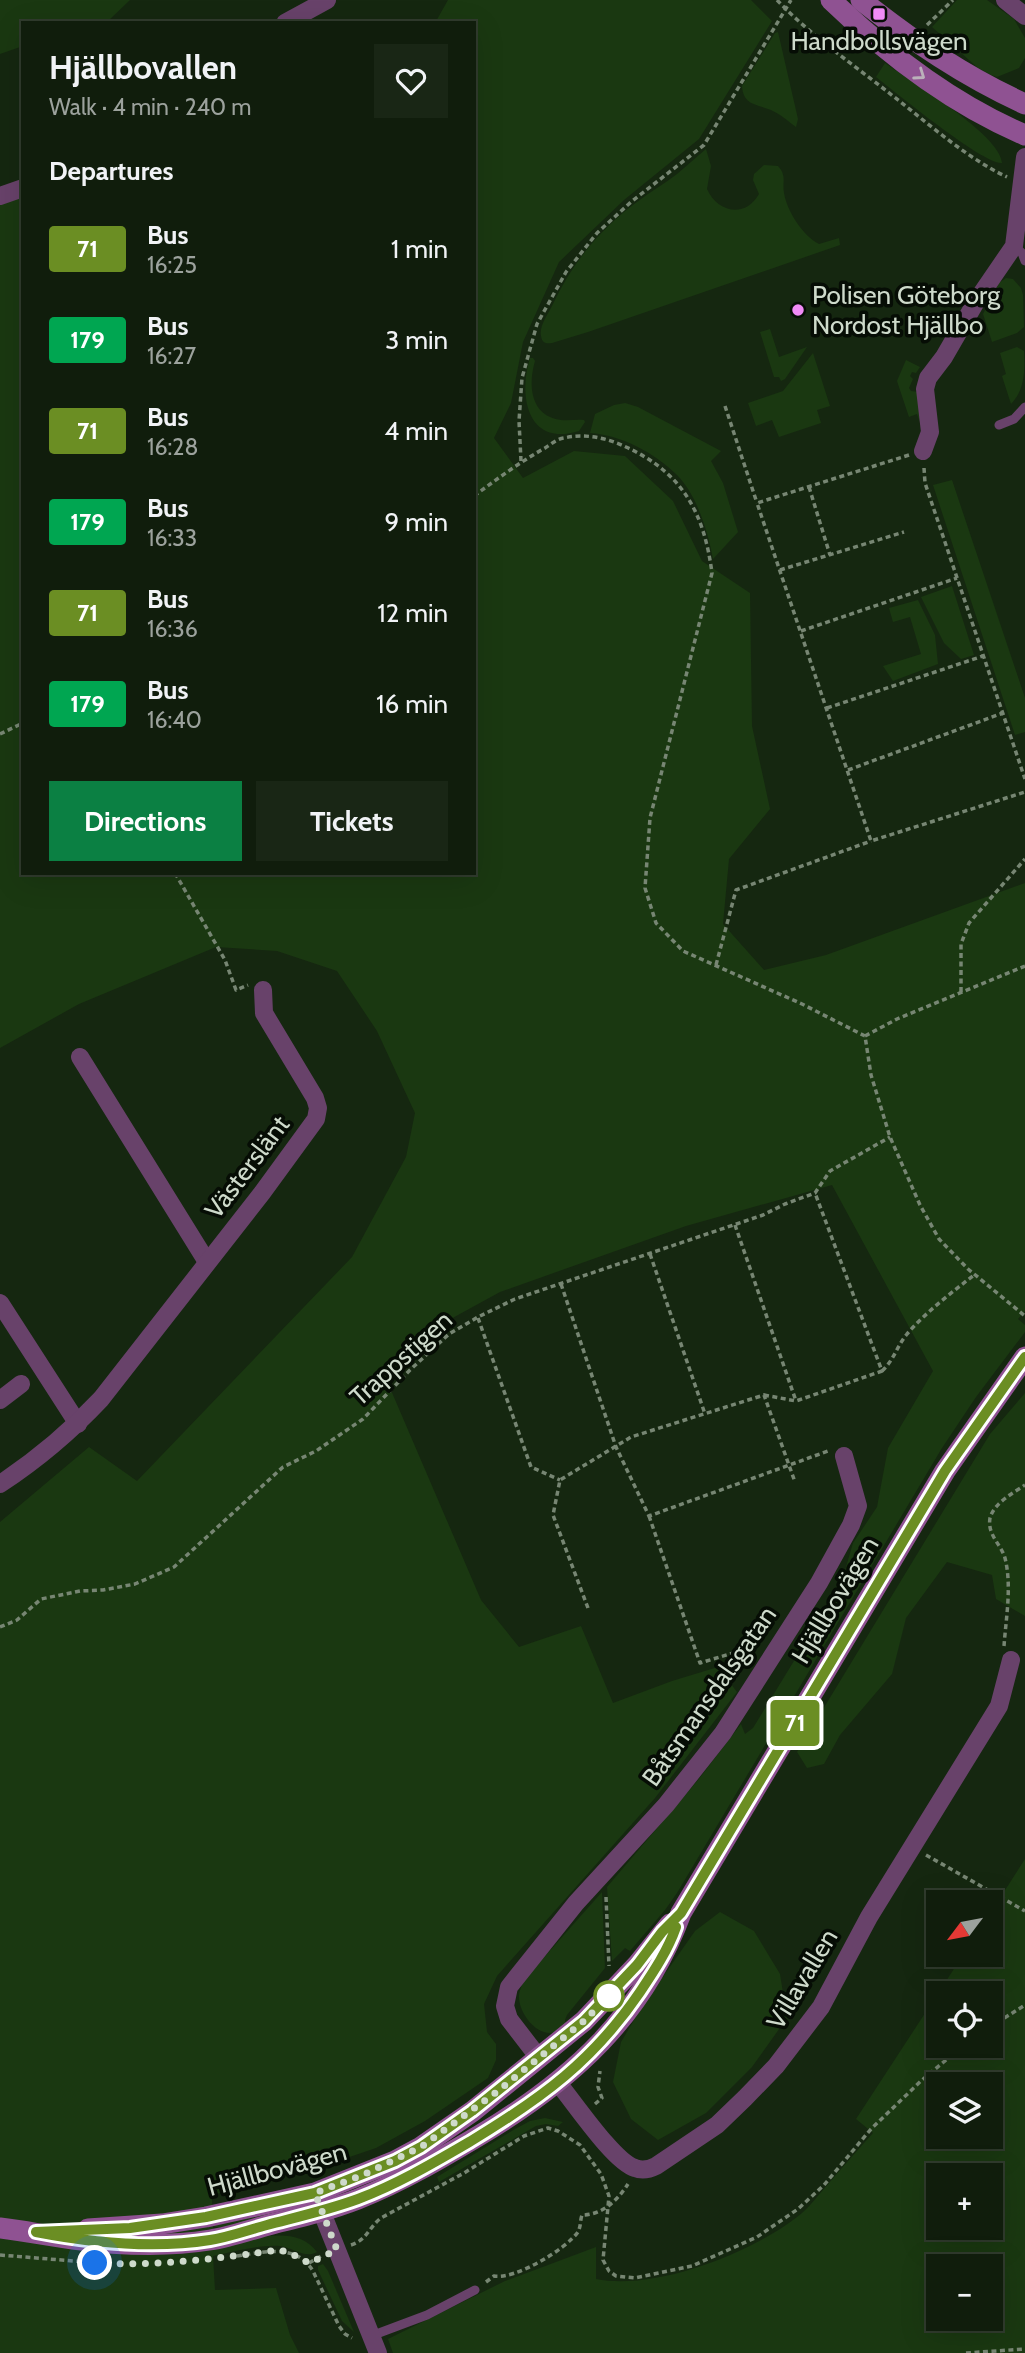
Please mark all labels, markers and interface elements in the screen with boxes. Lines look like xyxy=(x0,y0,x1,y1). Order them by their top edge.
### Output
marker: Handbollsvägen xyxy=(871,6,887,22)
place label: Handbollsvägen xyxy=(790,25,968,57)
button: heart xyxy=(374,44,448,118)
text: Hjällbovallen xyxy=(49,47,237,87)
one-way arrow xyxy=(912,67,925,80)
text: Walk · 4 min · 240 m xyxy=(49,93,251,121)
text: Departures xyxy=(49,155,173,187)
text: Bus xyxy=(147,219,188,251)
text: 1 min xyxy=(391,233,448,265)
text: 71 xyxy=(77,234,98,263)
text: 16:25 xyxy=(147,251,197,279)
place label: Polisen Göteborg Nordost Hjällbo xyxy=(812,279,1001,341)
marker: Polisen Göteborg Nordost Hjällbo xyxy=(790,302,806,318)
text: Bus xyxy=(147,310,188,342)
text: 3 min xyxy=(385,324,448,356)
text: 179 xyxy=(70,325,105,354)
text: 16:27 xyxy=(147,342,196,370)
text: Bus xyxy=(147,401,188,433)
text: 4 min xyxy=(384,415,448,447)
text: 71 xyxy=(77,416,98,445)
text: 16:28 xyxy=(147,433,198,461)
text: Bus xyxy=(147,492,188,524)
text: 9 min xyxy=(385,506,448,538)
text: 179 xyxy=(70,507,105,536)
text: 16:33 xyxy=(147,524,197,552)
text: Bus xyxy=(147,583,188,615)
text: 12 min xyxy=(377,597,448,629)
text: 71 xyxy=(77,598,98,627)
text: 16:36 xyxy=(147,615,198,643)
text: Bus xyxy=(147,674,188,706)
text: 16 min xyxy=(376,688,448,720)
text: 179 xyxy=(70,689,105,718)
text: 16:40 xyxy=(147,706,202,734)
button: Directions xyxy=(49,781,242,861)
button: Tickets xyxy=(256,781,448,861)
street label: Västerslänt xyxy=(198,1109,296,1225)
street label: Trappstigen xyxy=(343,1304,459,1412)
street label: Hjällbovägen xyxy=(785,1531,885,1669)
street label: Båtsmansdalsgatan xyxy=(635,1600,783,1792)
line badge: 71 xyxy=(764,1700,826,1746)
text: 71 xyxy=(784,1708,806,1737)
north arrow xyxy=(926,1890,1003,1967)
map controls xyxy=(926,1890,1003,2331)
street label: Villavallen xyxy=(759,1923,845,2035)
unlabelled marker xyxy=(594,1981,624,2011)
button: locate xyxy=(926,1981,1003,2058)
button: layers xyxy=(926,2072,1003,2149)
street label: Hjällbovägen xyxy=(204,2135,350,2203)
button: + xyxy=(926,2163,1003,2240)
your location xyxy=(77,2245,112,2280)
button: − xyxy=(926,2254,1003,2331)

